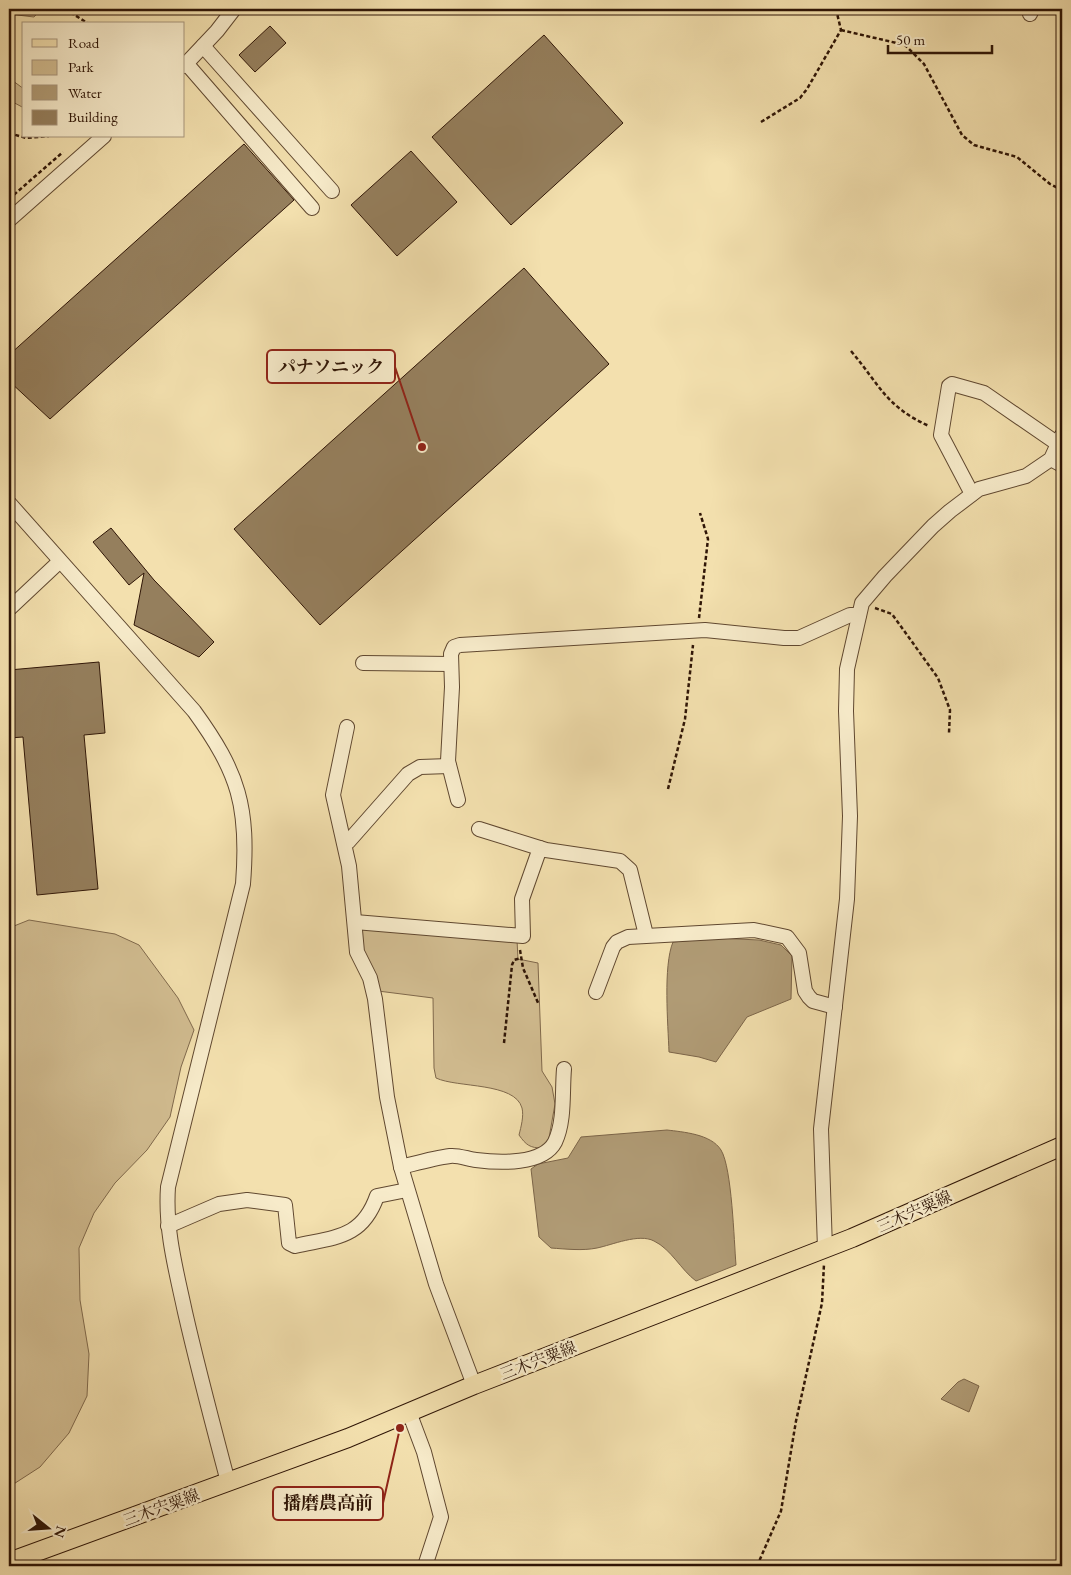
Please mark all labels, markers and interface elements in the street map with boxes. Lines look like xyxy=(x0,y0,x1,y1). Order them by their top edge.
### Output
legend xyxy=(22,22,185,138)
scale bar xyxy=(888,22,992,54)
text: 50 m xyxy=(896,30,925,49)
text: Road xyxy=(68,33,100,52)
text: Park xyxy=(68,57,95,76)
text: Water xyxy=(68,83,102,102)
text: Building xyxy=(68,107,118,126)
callout: パナソニック xyxy=(267,350,395,383)
text: パナソニック xyxy=(278,355,384,378)
street label: 三木宍粟線 xyxy=(873,1186,955,1237)
street label: 三木宍粟線 xyxy=(497,1336,579,1385)
street label: 三木宍粟線 xyxy=(120,1484,202,1531)
callout: 播磨農高前 xyxy=(273,1487,383,1520)
text: 播磨農高前 xyxy=(283,1491,373,1514)
north arrow xyxy=(22,1502,72,1552)
text: N xyxy=(50,1524,71,1540)

